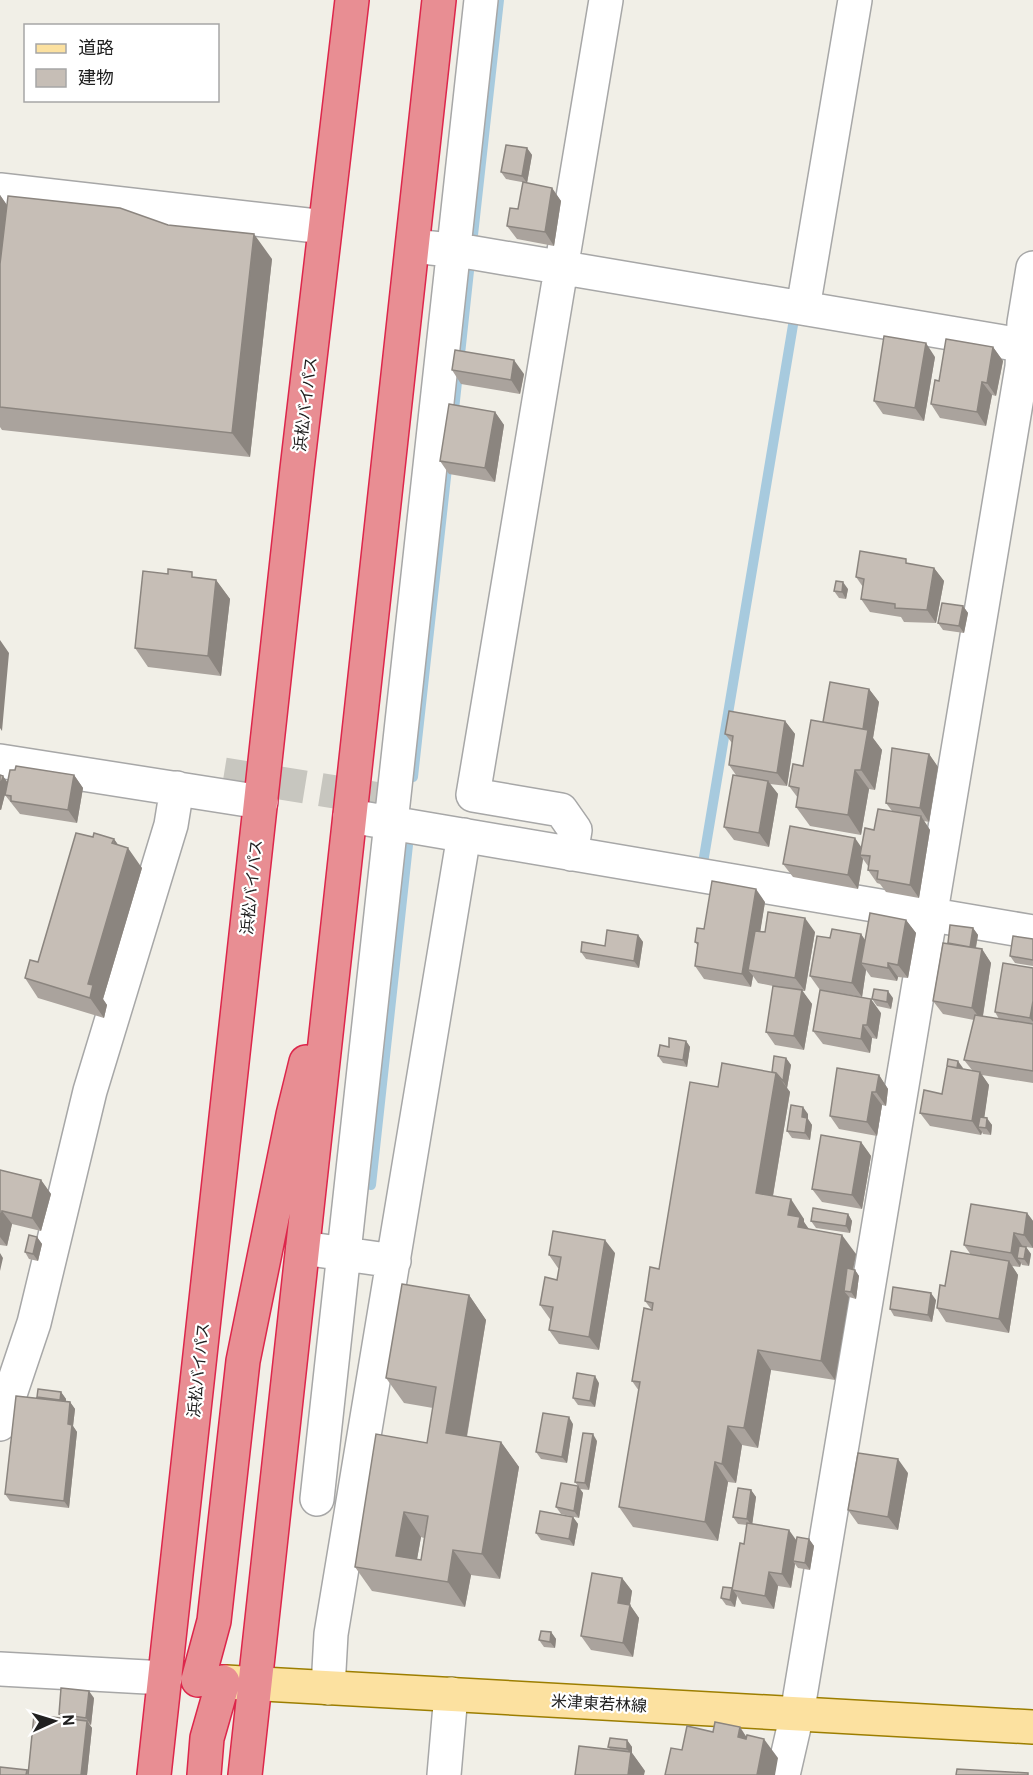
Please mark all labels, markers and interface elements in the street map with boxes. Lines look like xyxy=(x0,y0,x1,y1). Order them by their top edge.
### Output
legend xyxy=(24,24,219,102)
text: 道路 xyxy=(78,38,114,61)
text: 建物 xyxy=(78,68,114,91)
street label: 浜松バイパス xyxy=(291,356,323,453)
street label: 浜松バイパス xyxy=(238,839,268,936)
street label: 浜松バイパス xyxy=(185,1322,215,1419)
north arrow xyxy=(24,1691,84,1751)
street label: 米津東若林線 xyxy=(550,1692,647,1717)
text: N xyxy=(57,1714,77,1727)

